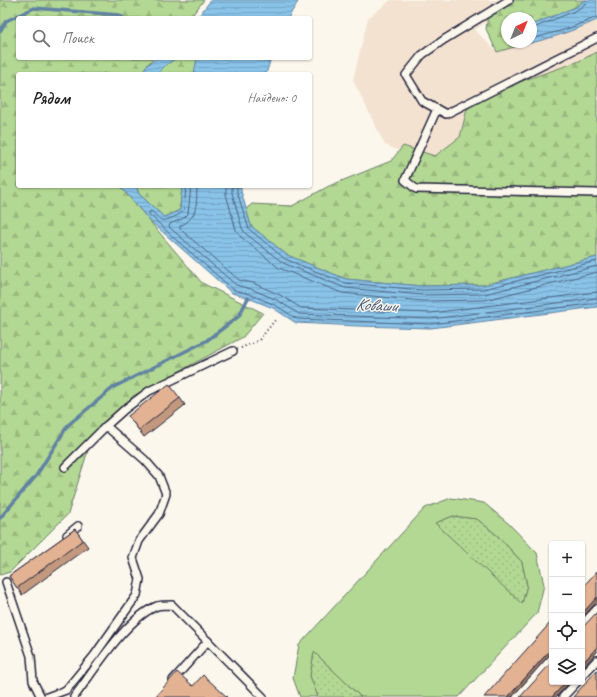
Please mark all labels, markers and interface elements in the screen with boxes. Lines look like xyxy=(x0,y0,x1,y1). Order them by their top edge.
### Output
north arrow xyxy=(501,12,537,48)
search box xyxy=(16,16,312,60)
icon: search xyxy=(30,27,52,49)
text: Поиск xyxy=(62,29,94,48)
text: Рядом xyxy=(32,88,70,109)
text: Найдено: 0 xyxy=(248,90,296,106)
water label: Коваши xyxy=(355,293,400,317)
map controls xyxy=(549,541,585,685)
button: + xyxy=(549,541,585,577)
button: − xyxy=(549,577,585,613)
button: locate xyxy=(549,613,585,649)
button: layers xyxy=(549,649,585,685)

